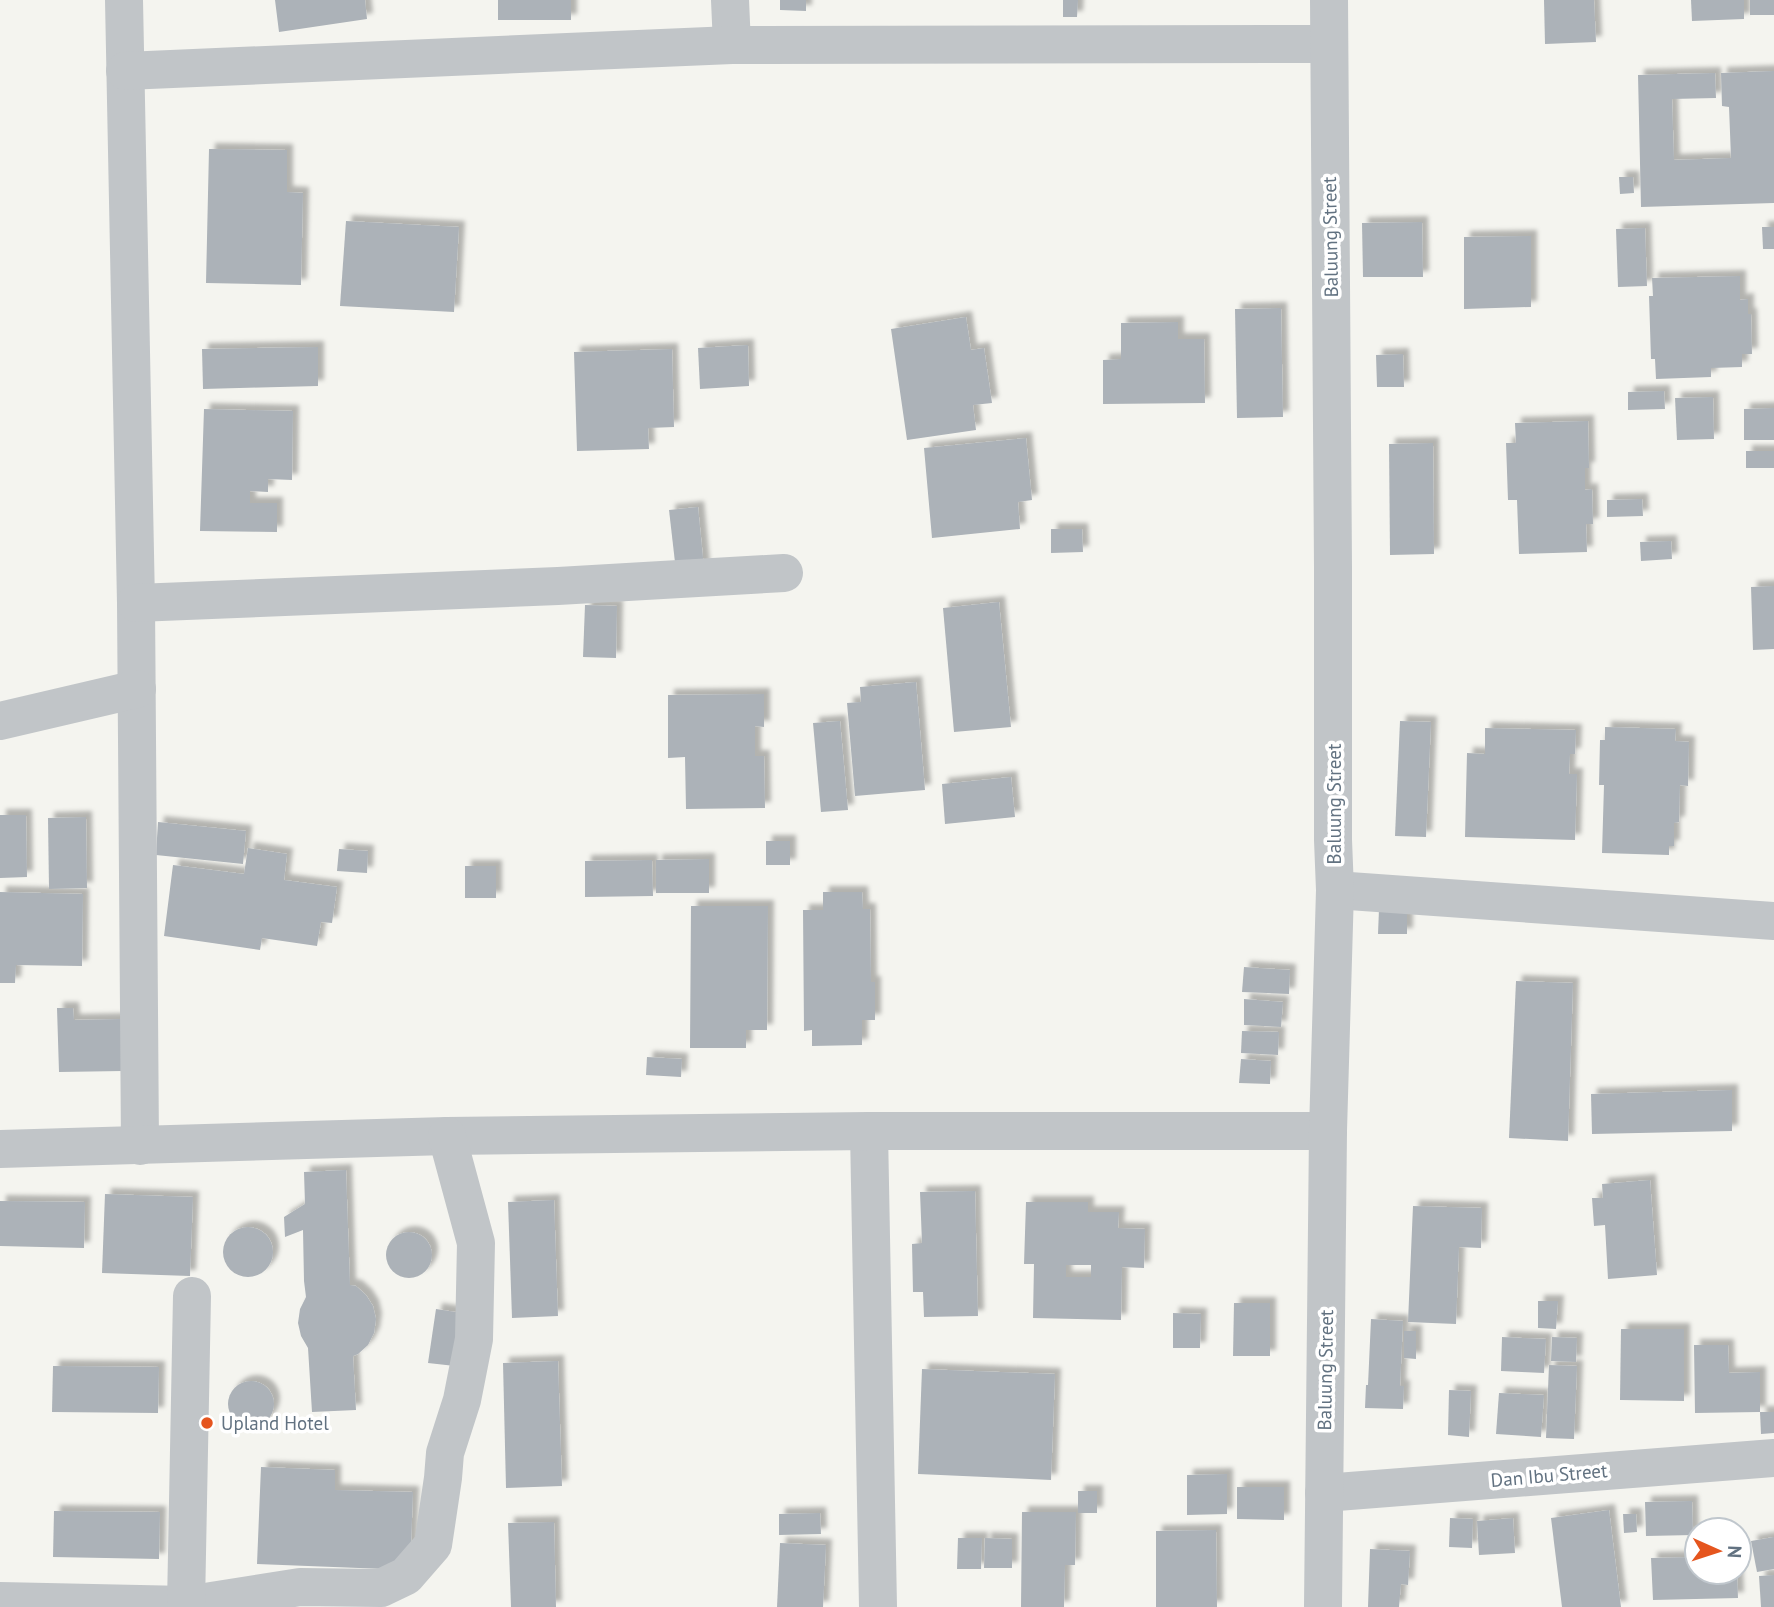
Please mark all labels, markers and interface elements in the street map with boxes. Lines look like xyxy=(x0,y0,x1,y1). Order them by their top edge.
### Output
street label: Baluung Street xyxy=(1317,176,1343,298)
street label: Baluung Street xyxy=(1322,743,1346,864)
street label: Baluung Street xyxy=(1312,1309,1338,1431)
place label: Upland Hotel xyxy=(221,1411,329,1435)
marker: Upland Hotel xyxy=(199,1415,215,1431)
street label: Dan Ibu Street xyxy=(1490,1458,1609,1492)
north arrow xyxy=(1683,1516,1753,1586)
text: N xyxy=(1723,1545,1747,1559)

